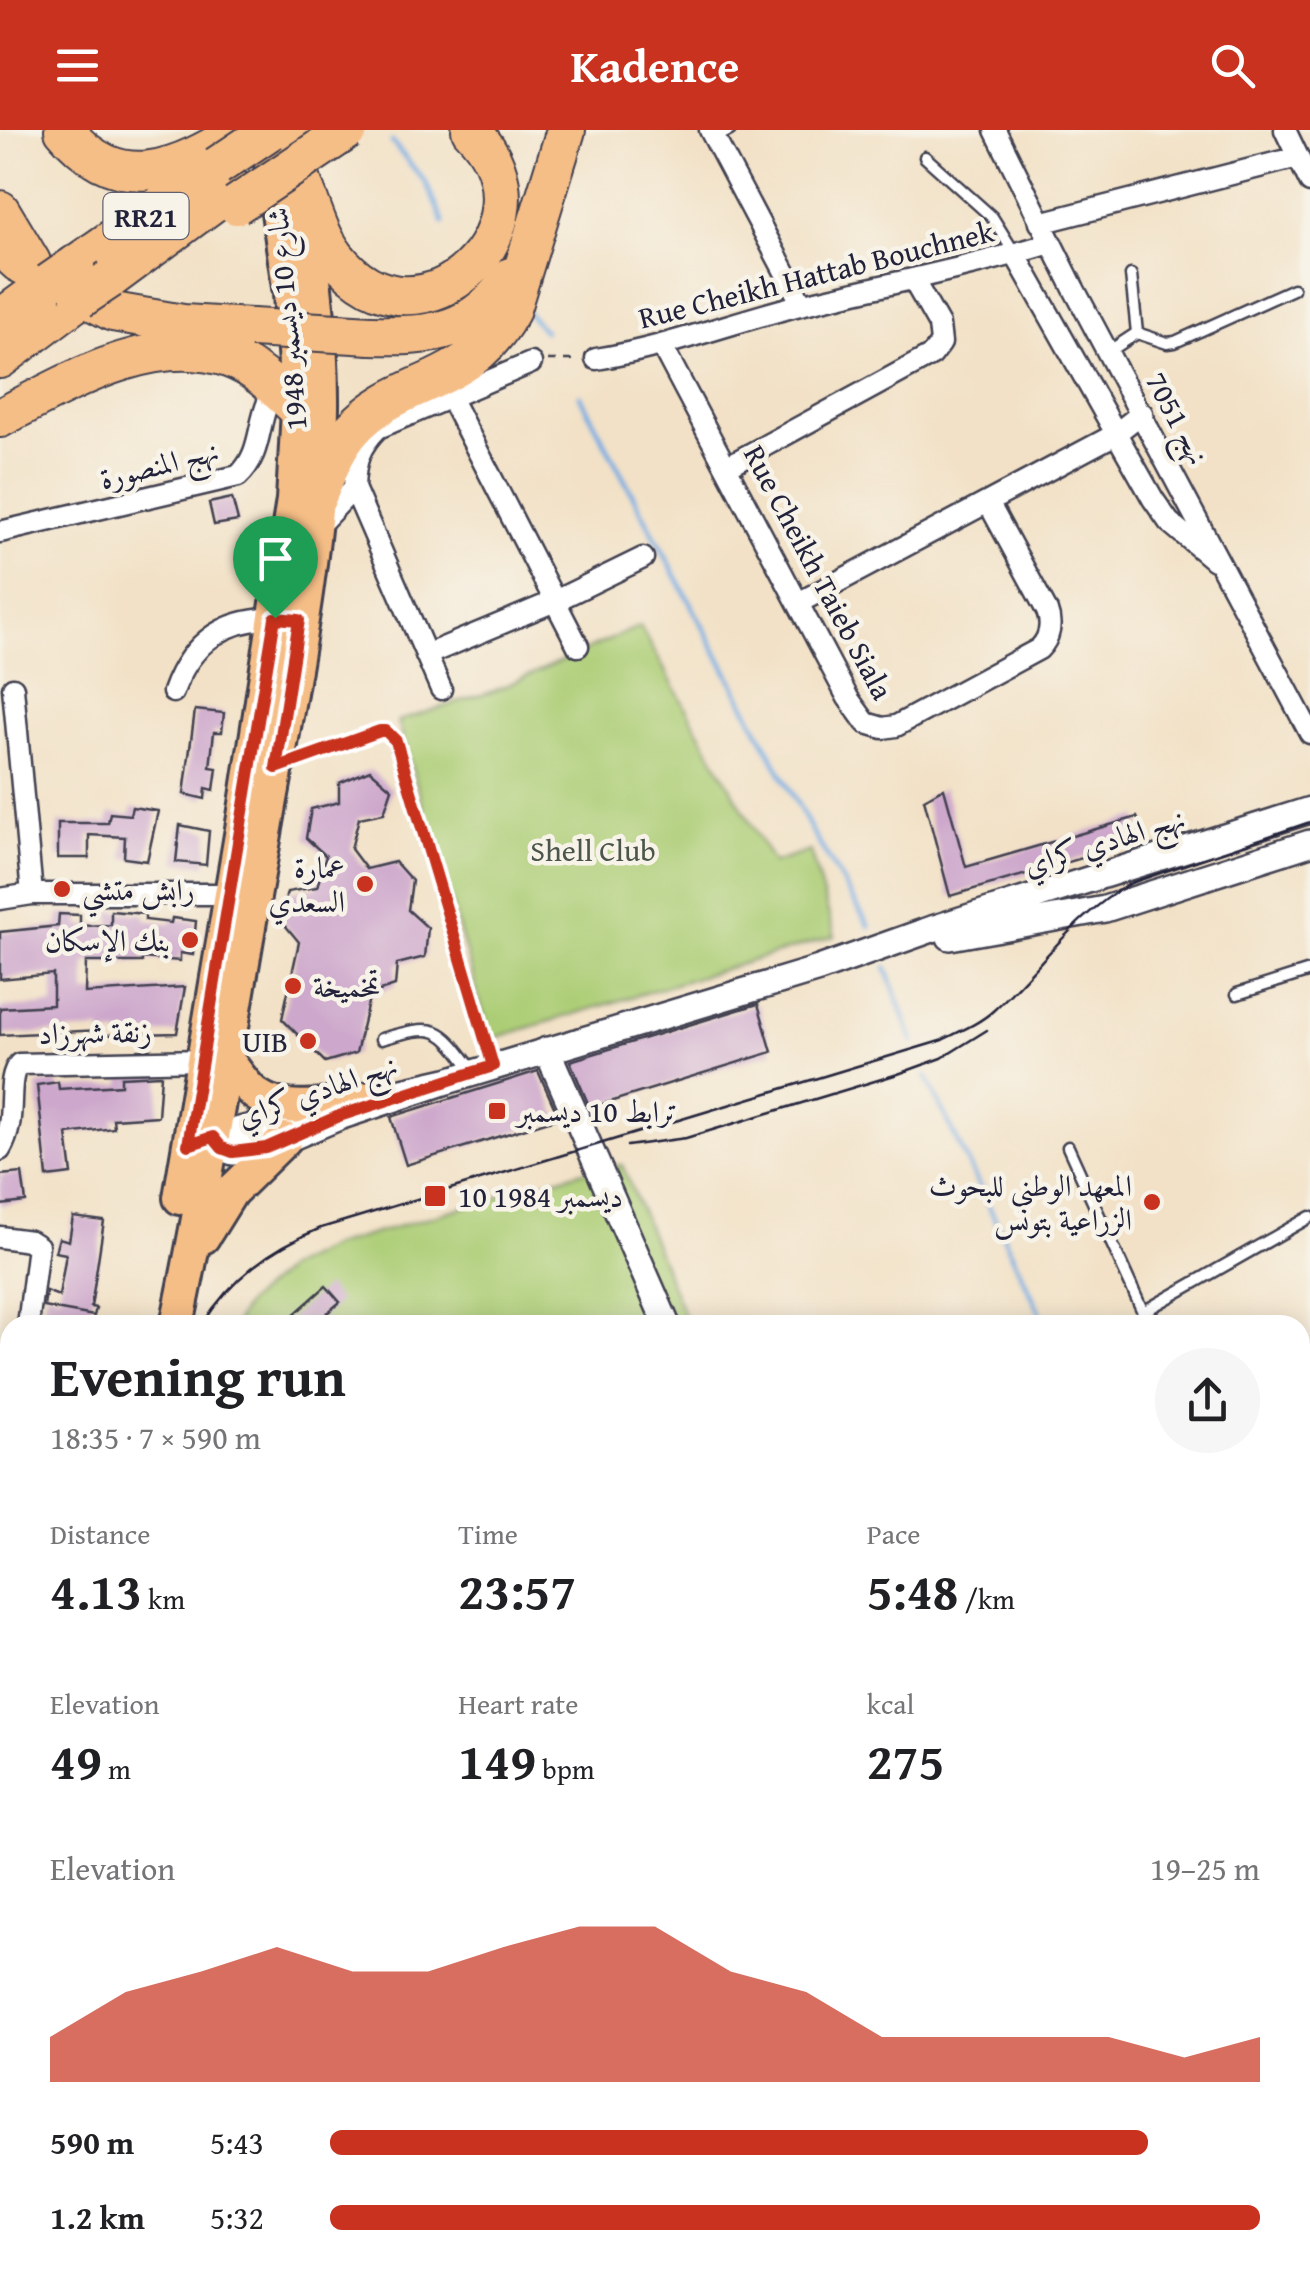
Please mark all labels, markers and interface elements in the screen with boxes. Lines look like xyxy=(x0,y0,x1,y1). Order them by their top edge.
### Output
text: Kadence xyxy=(571,33,739,98)
icon: menu xyxy=(50,38,105,93)
icon: search xyxy=(1205,38,1260,93)
road number: RR21 xyxy=(104,193,188,239)
street label: شارع 10 ديسمبر 1948 xyxy=(254,205,322,432)
street label: Rue Cheikh Hattab Bouchnek xyxy=(634,208,999,339)
street label: نهج 7051 xyxy=(1130,364,1221,475)
street label: نهج المنصورة xyxy=(95,428,225,506)
street label: Rue Cheikh Taieb Siala xyxy=(733,437,905,707)
pin xyxy=(233,516,318,619)
icon: arrive xyxy=(248,531,303,586)
street label: نهج الهادي كراي xyxy=(1018,796,1192,892)
park label: Shell Club xyxy=(530,828,656,872)
place label: عمارة السعدي xyxy=(268,845,345,926)
place label: رابش متشي xyxy=(82,867,195,918)
marker: عمارة السعدي xyxy=(354,873,376,895)
marker: رابش متشي xyxy=(51,878,73,900)
place label: بنك الإسكان xyxy=(45,918,170,963)
marker: بنك الإسكان xyxy=(179,929,201,951)
place label: تمخميخة xyxy=(313,964,381,1008)
marker: تمخميخة xyxy=(282,975,304,997)
street label: زنقة شهرزاد xyxy=(38,1009,152,1055)
place label: UIB xyxy=(242,1019,288,1063)
marker: UIB xyxy=(297,1030,319,1052)
street label: نهج الهادي كراي xyxy=(231,1042,405,1144)
place label: ترابط 10 ديسمبر xyxy=(514,1089,677,1133)
marker: ترابط 10 ديسمبر xyxy=(486,1100,508,1122)
place label: المعهد الوطني للبحوث الزراعية بتونس xyxy=(929,1163,1132,1241)
place label: 10 ديسمبر 1984 xyxy=(458,1174,623,1218)
marker: 10 ديسمبر 1984 xyxy=(422,1183,448,1209)
marker: المعهد الوطني للبحوث الزراعية بتونس xyxy=(1141,1191,1163,1213)
text: Evening run xyxy=(50,1336,346,1416)
button: share xyxy=(1155,1348,1260,1453)
text: 18:35 · 7 × 590 m xyxy=(50,1414,261,1461)
text: Distance xyxy=(50,1513,150,1554)
text: Time xyxy=(458,1513,518,1554)
text: Pace xyxy=(867,1513,921,1554)
text: 4.13 xyxy=(50,1554,142,1627)
text: 23:57 xyxy=(458,1554,576,1627)
text: 5:48 xyxy=(867,1554,959,1627)
text: km xyxy=(142,1578,185,1619)
text: /km xyxy=(959,1578,1015,1619)
text: Elevation xyxy=(50,1683,160,1724)
text: Heart rate xyxy=(458,1683,578,1724)
text: kcal xyxy=(867,1683,914,1724)
text: 49 xyxy=(50,1724,102,1797)
text: 149 xyxy=(458,1724,536,1797)
text: 275 xyxy=(867,1724,944,1797)
text: m xyxy=(102,1748,131,1789)
text: bpm xyxy=(536,1748,595,1789)
text: Elevation xyxy=(50,1845,175,1892)
text: 19–25 m xyxy=(1150,1845,1260,1892)
text: 590 m xyxy=(50,2119,134,2166)
text: 5:43 xyxy=(210,2119,264,2166)
text: 1.2 km xyxy=(50,2194,145,2241)
text: 5:32 xyxy=(210,2194,264,2241)

